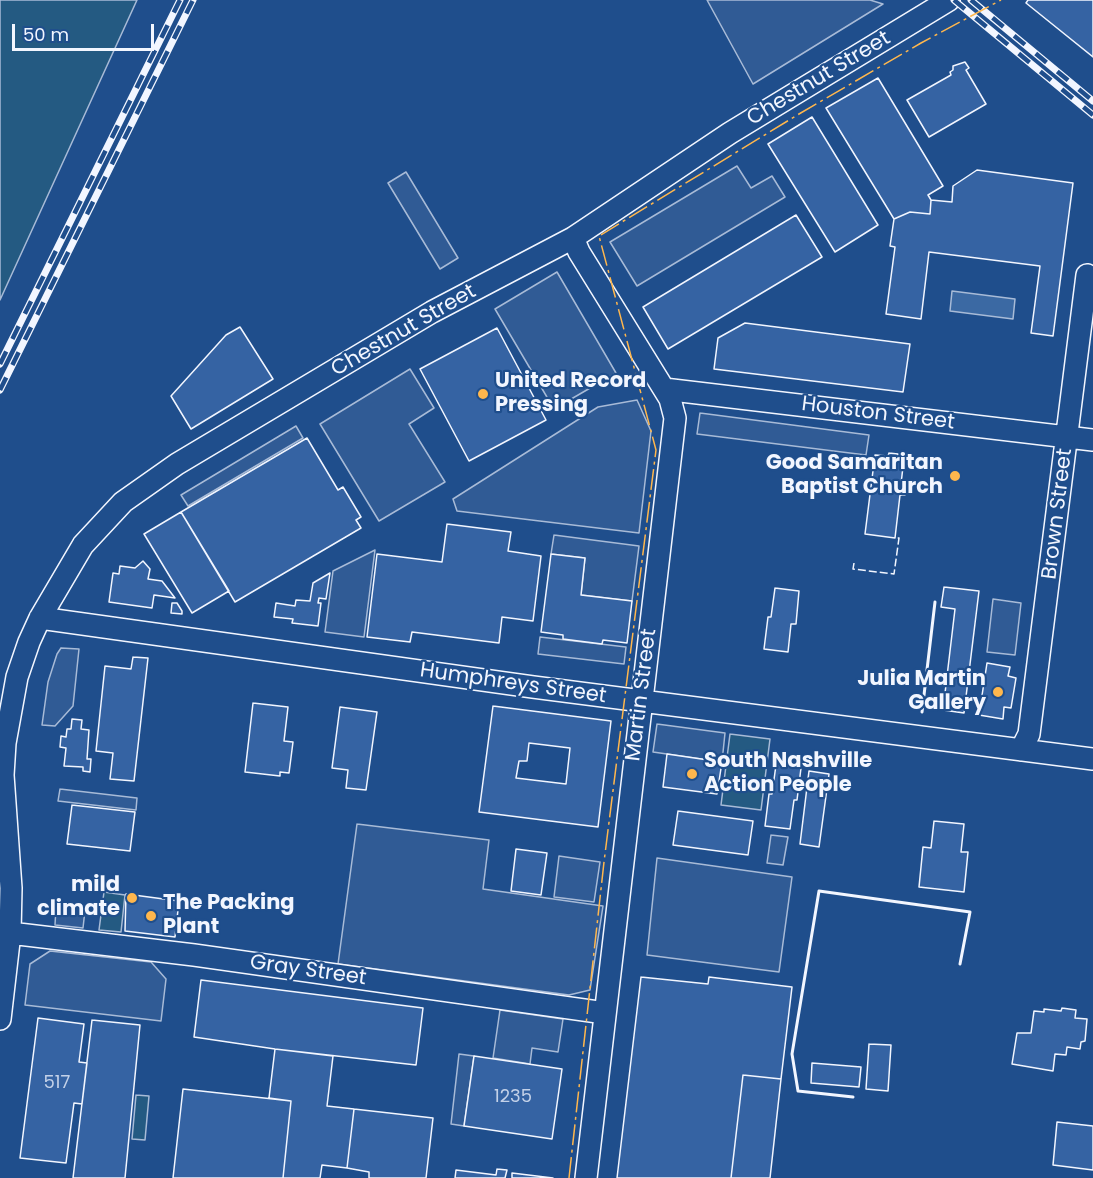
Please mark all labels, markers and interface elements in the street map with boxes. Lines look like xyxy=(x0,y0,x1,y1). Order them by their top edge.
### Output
scale bar xyxy=(15,12,158,50)
text: 50 m xyxy=(23,22,69,47)
street label: Chestnut Street xyxy=(743,26,895,132)
street label: Chestnut Street xyxy=(327,279,481,383)
place label: United Record Pressing xyxy=(495,369,646,419)
marker: United Record Pressing xyxy=(476,387,490,401)
street label: Houston Street xyxy=(800,392,956,436)
street label: Brown Street xyxy=(1037,447,1079,581)
place label: Good Samaritan Baptist Church xyxy=(766,451,943,501)
marker: Good Samaritan Baptist Church xyxy=(948,469,962,483)
street label: Martin Street xyxy=(621,627,663,763)
street label: Humphreys Street xyxy=(418,658,608,710)
place label: Julia Martin Gallery xyxy=(857,667,986,717)
marker: Julia Martin Gallery xyxy=(991,685,1005,699)
place label: South Nashville Action People xyxy=(704,749,872,799)
marker: South Nashville Action People xyxy=(685,767,699,781)
place label: mild climate xyxy=(37,873,120,923)
marker: mild climate xyxy=(125,891,139,905)
place label: The Packing Plant xyxy=(163,891,295,941)
marker: The Packing Plant xyxy=(144,909,158,923)
street label: Gray Street xyxy=(248,950,368,992)
house number: 517 xyxy=(44,1072,70,1094)
house number: 1235 xyxy=(494,1086,532,1108)

